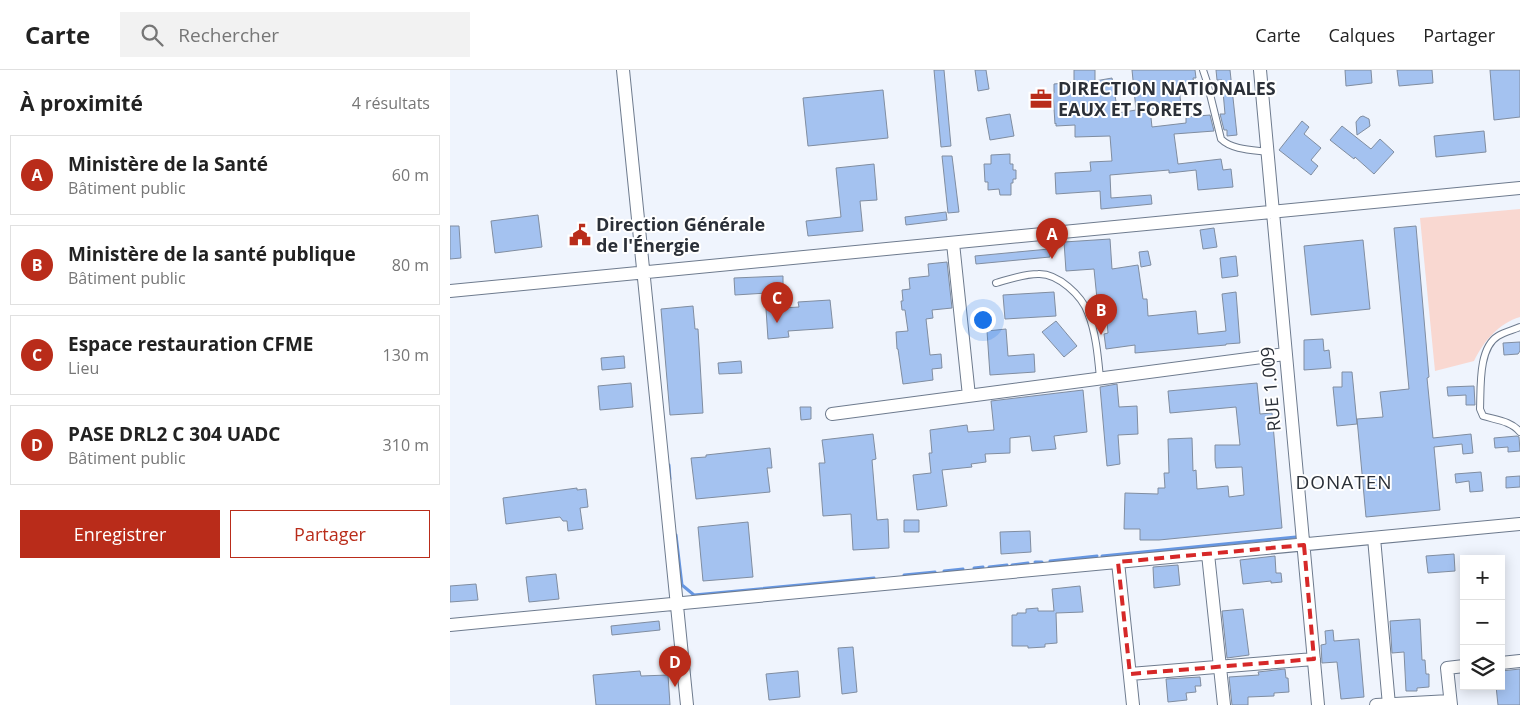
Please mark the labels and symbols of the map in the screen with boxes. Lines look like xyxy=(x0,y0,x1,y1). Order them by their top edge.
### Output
place label: DIRECTION NATIONALES EAUX ET FORETS xyxy=(1058,76,1276,121)
office icon: DIRECTION NATIONALES EAUX ET FORETS xyxy=(1028,86,1054,112)
place label: Direction Générale de l'Énergie xyxy=(596,212,765,257)
pin: A xyxy=(1036,218,1068,259)
public building icon: Direction Générale de l'Énergie xyxy=(567,222,593,248)
pin: C xyxy=(761,282,793,323)
pin: B xyxy=(1085,294,1117,335)
your location xyxy=(970,307,996,333)
street label: RUE 1.009 xyxy=(1254,346,1286,432)
district label: DONATEN xyxy=(1295,469,1393,495)
pin: D xyxy=(659,646,691,687)

